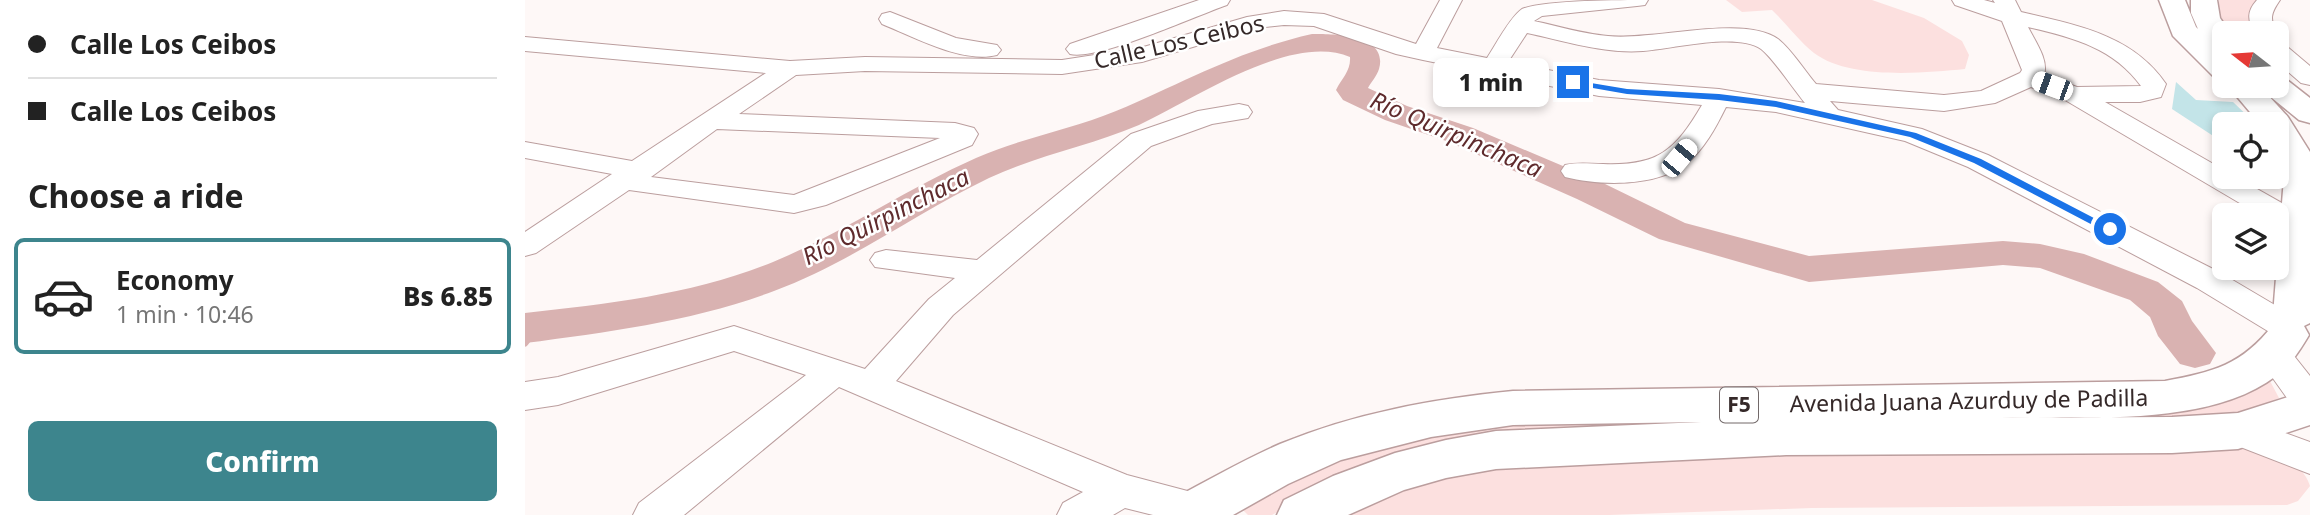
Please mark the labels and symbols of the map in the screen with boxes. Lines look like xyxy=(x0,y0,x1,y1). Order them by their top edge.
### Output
street label: Calle Los Ceibos xyxy=(1091,6,1267,76)
north arrow xyxy=(2212,21,2289,98)
callout: 1 min xyxy=(1433,57,1549,106)
route end xyxy=(1557,66,1589,98)
car xyxy=(2029,69,2076,103)
water label: Río Quirpinchaca xyxy=(1366,83,1548,185)
car xyxy=(1658,135,1701,181)
water label: Río Quirpinchaca xyxy=(796,159,975,272)
route start xyxy=(2094,213,2126,245)
street label: Avenida Juana Azurduy de Padilla xyxy=(1789,381,2149,419)
road number: F5 xyxy=(1720,388,1758,422)

